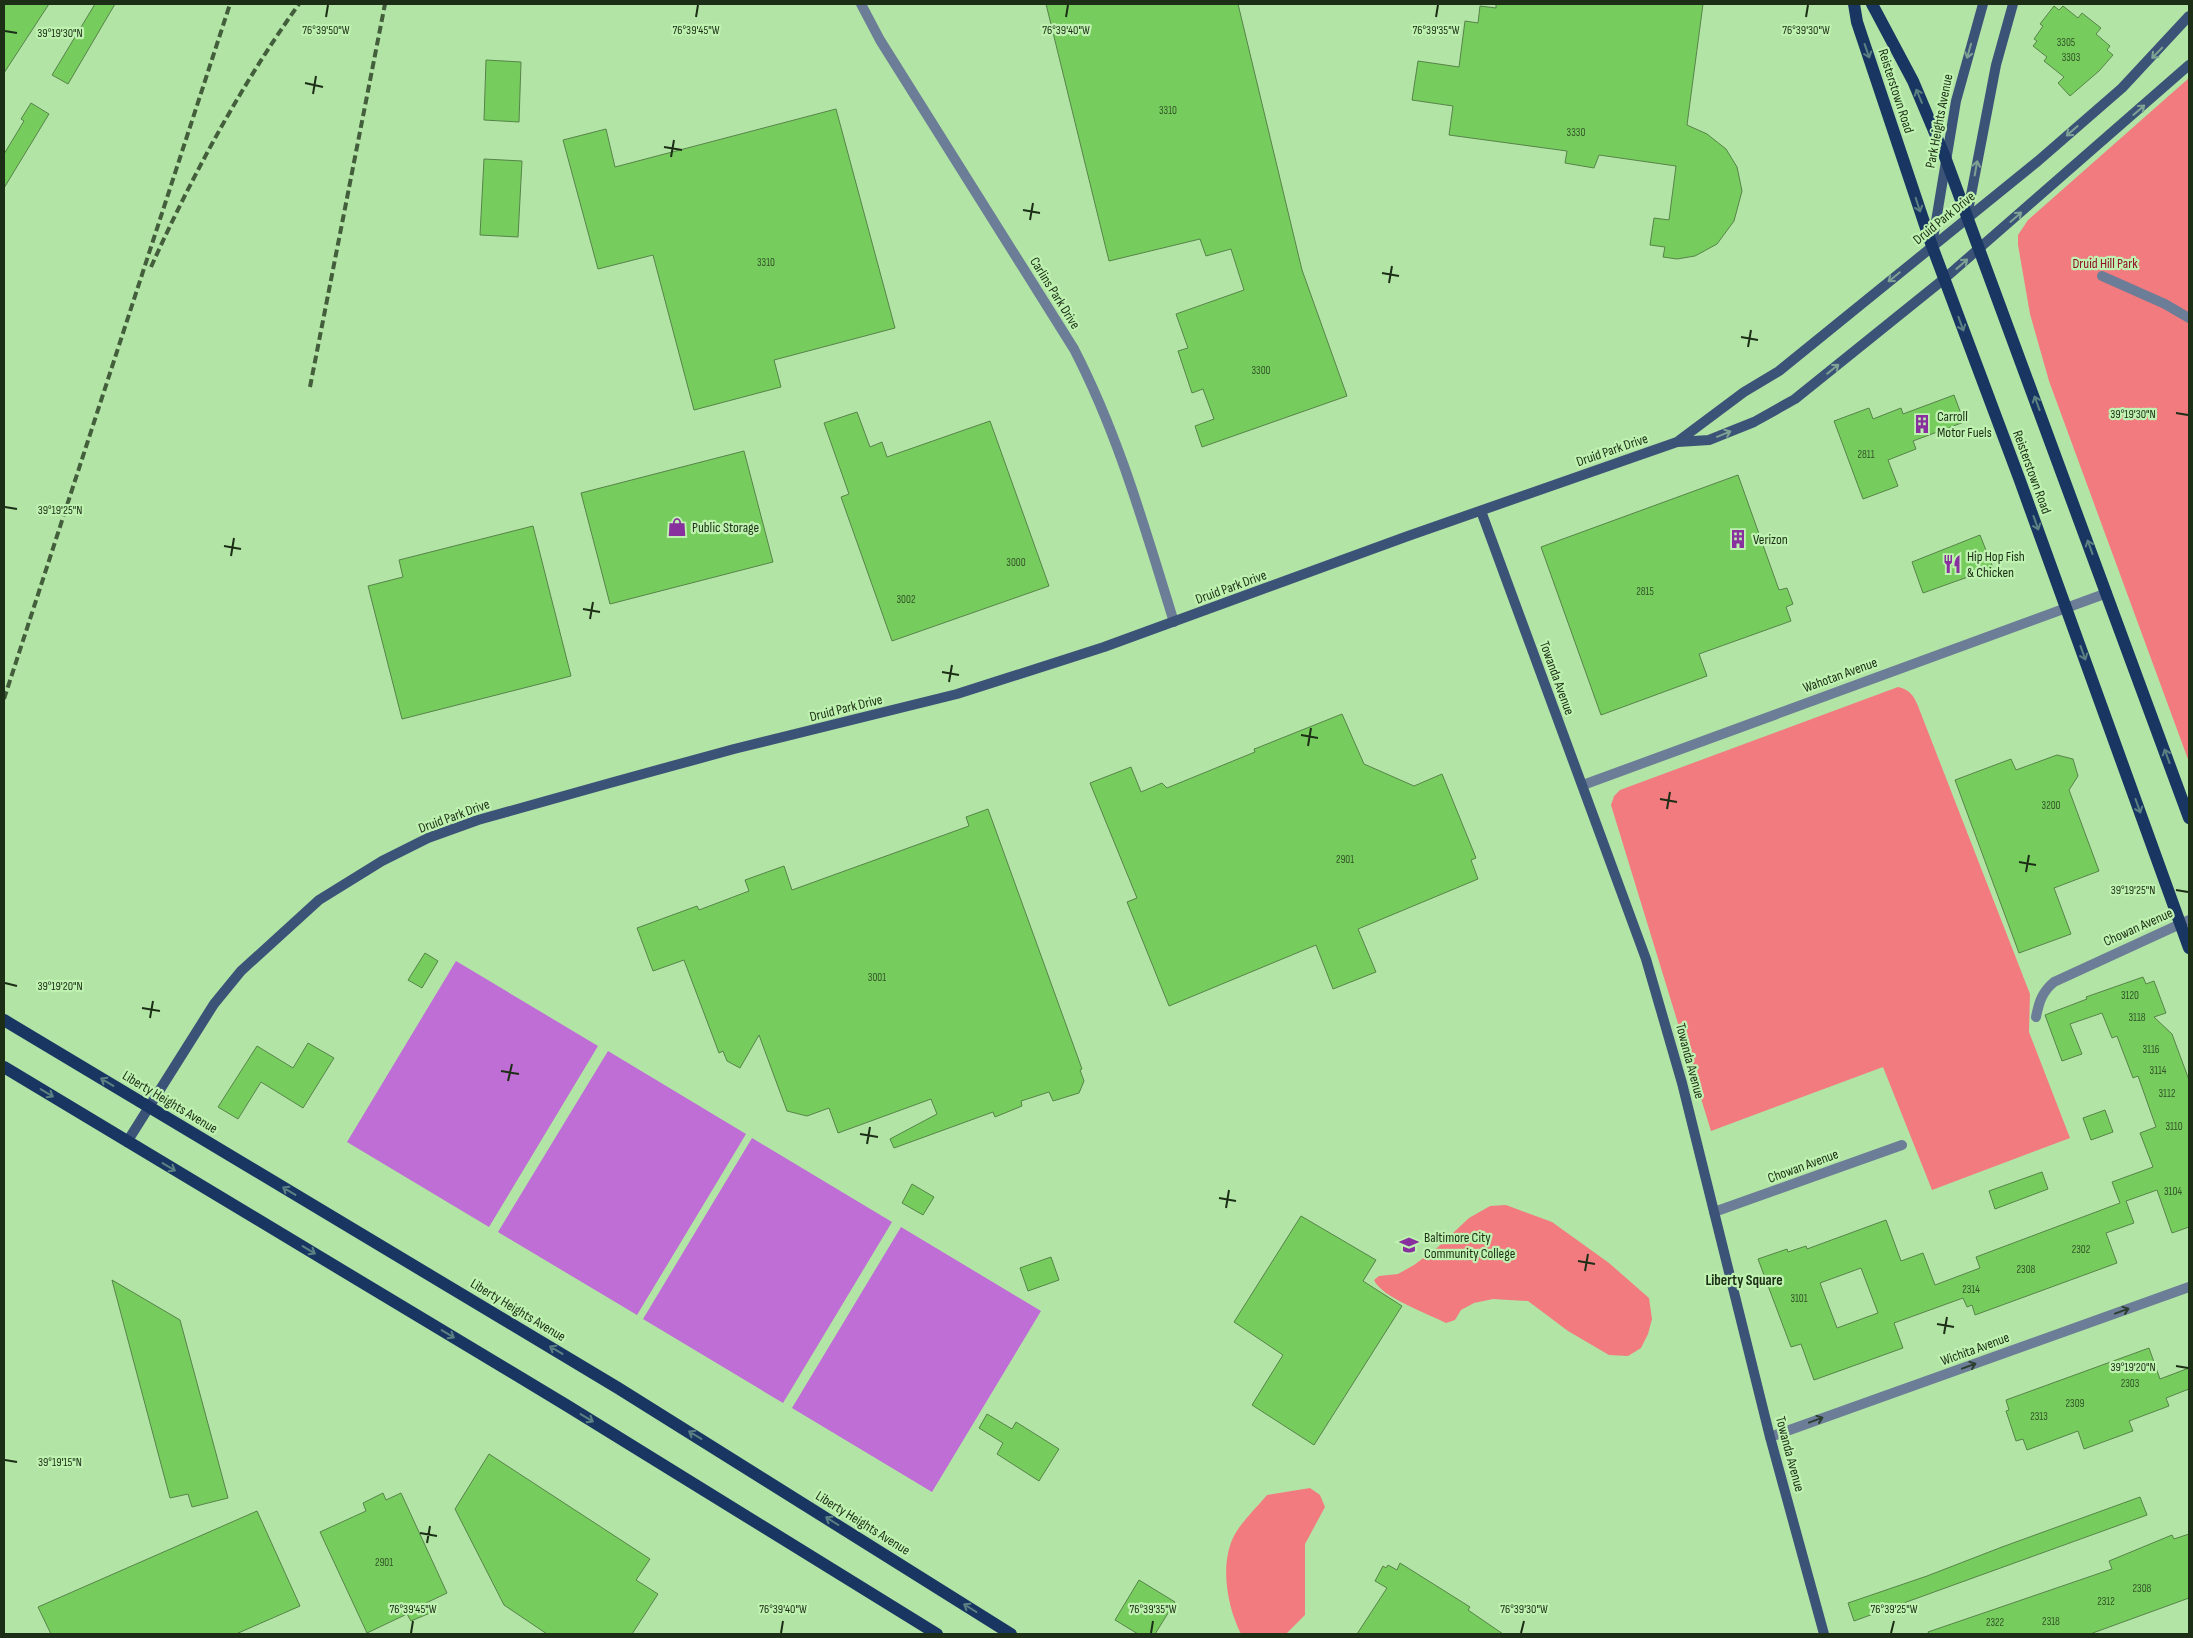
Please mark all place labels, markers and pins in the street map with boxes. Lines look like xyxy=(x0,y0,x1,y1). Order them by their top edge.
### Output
place label: Carroll Motor Fuels xyxy=(1937,408,1992,441)
building icon: Carroll Motor Fuels xyxy=(1911,413,1933,435)
shop icon: Public Storage xyxy=(666,516,688,538)
place label: Public Storage xyxy=(692,519,759,536)
building icon: Verizon xyxy=(1727,528,1749,550)
place label: Verizon xyxy=(1753,531,1788,548)
place label: Hip Hop Fish & Chicken xyxy=(1967,548,2025,581)
restaurant icon: Hip Hop Fish & Chicken xyxy=(1941,553,1963,575)
place label: Baltimore City Community College xyxy=(1424,1229,1515,1262)
school or university icon: Baltimore City Community College xyxy=(1398,1234,1420,1256)

